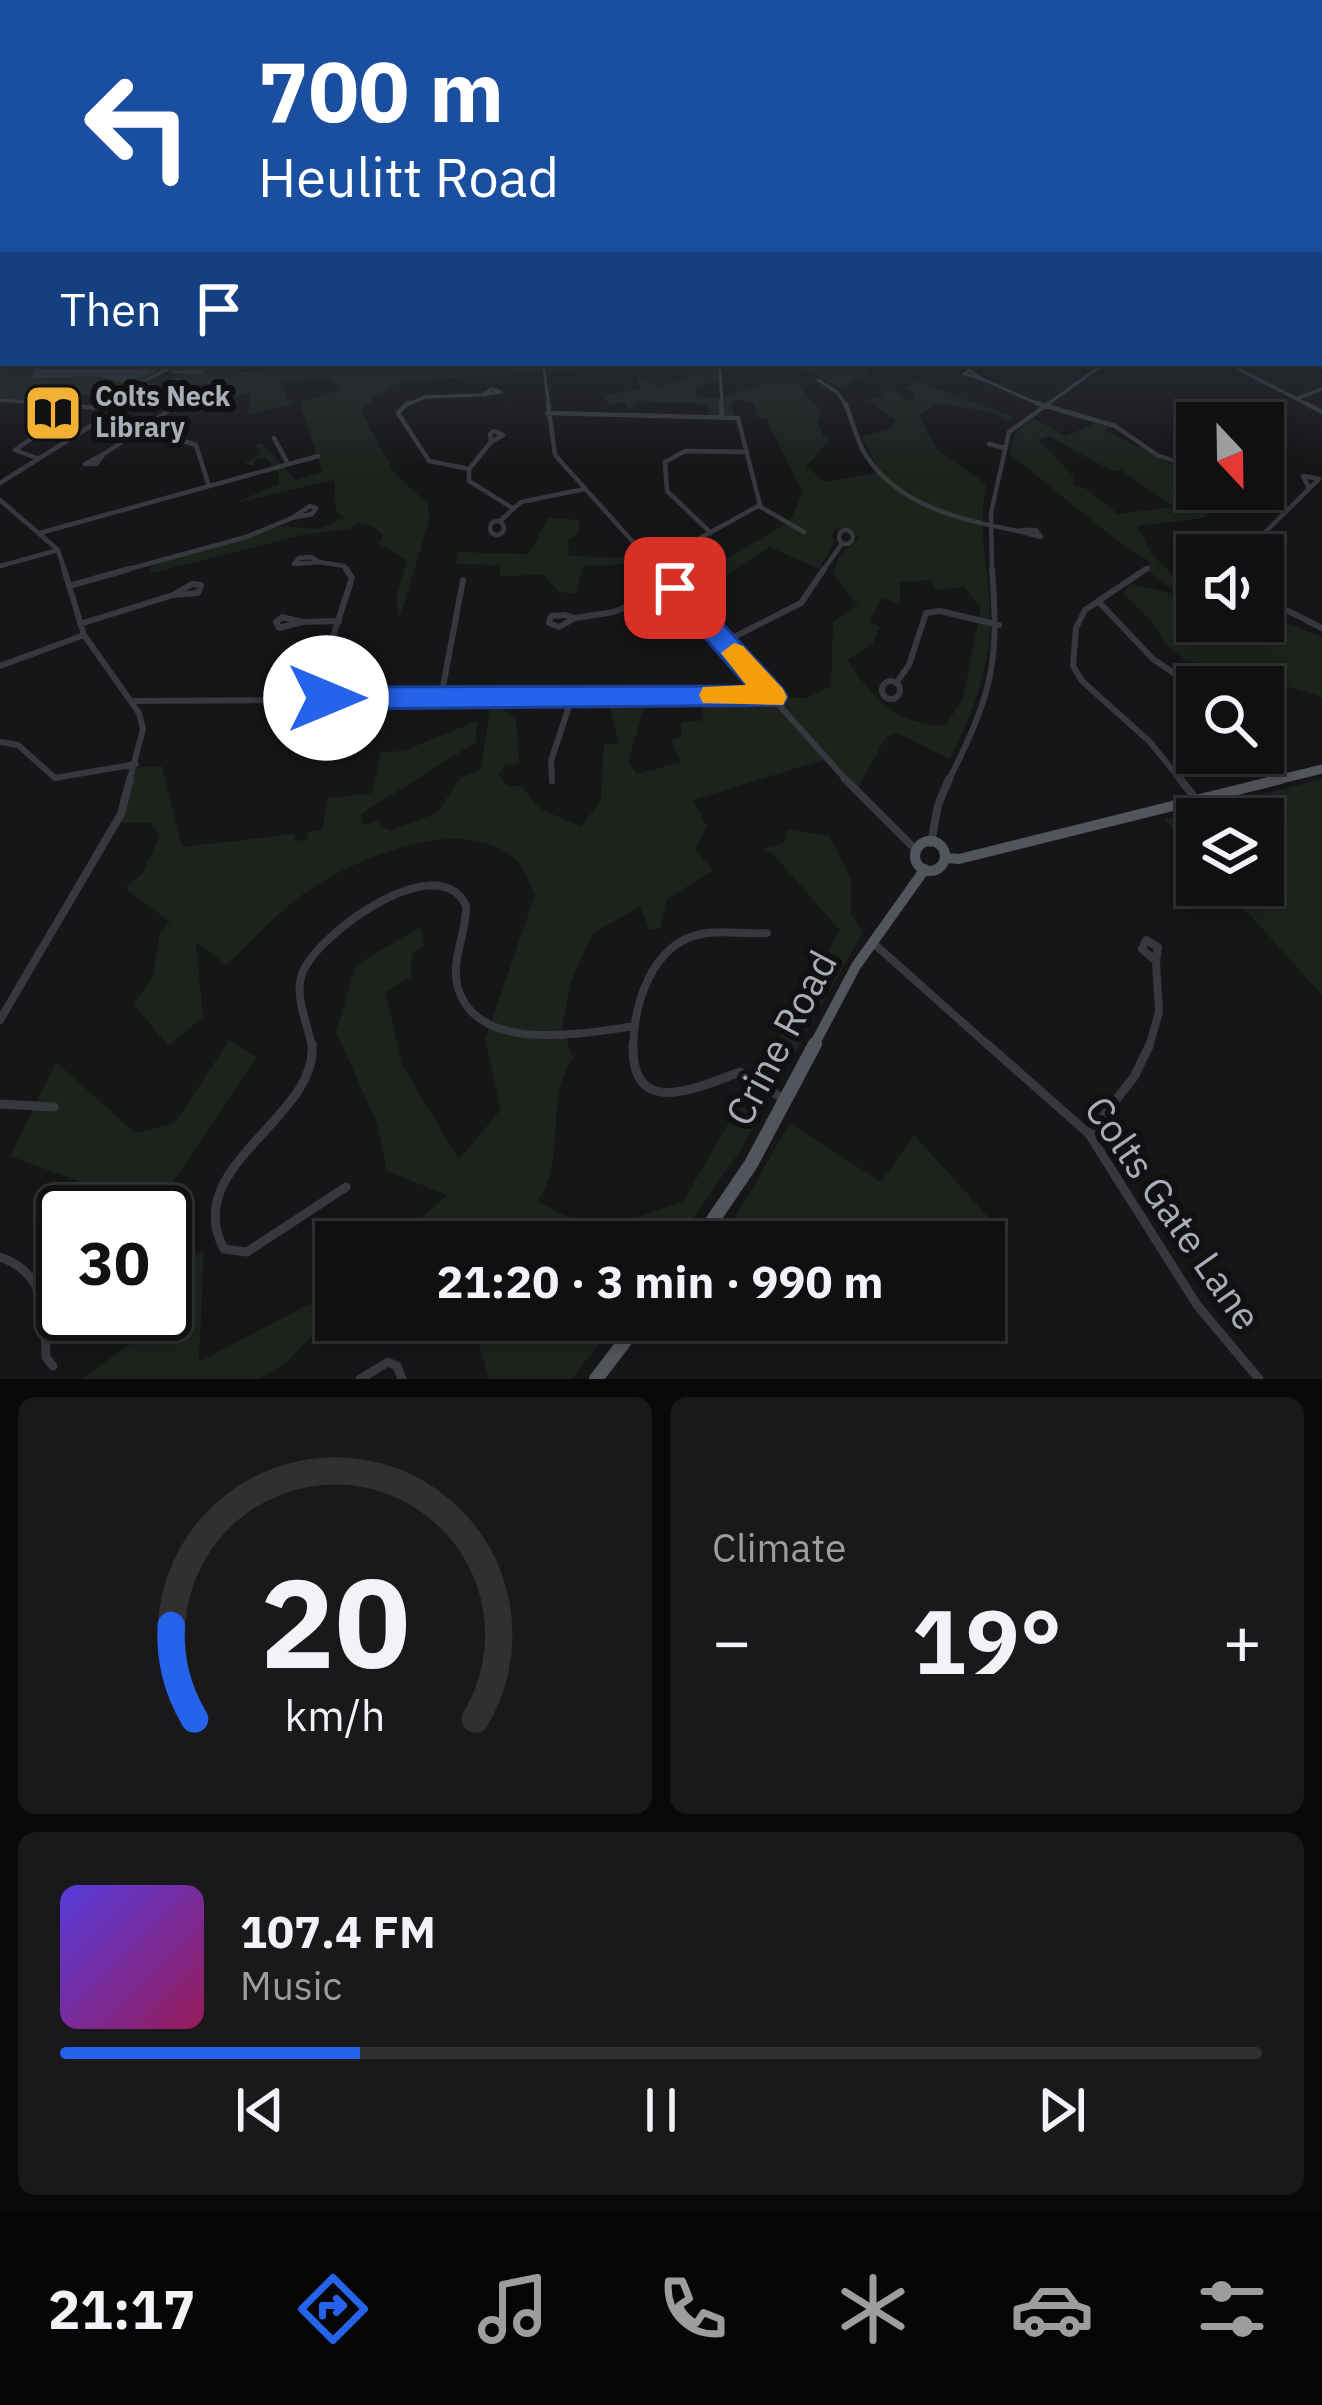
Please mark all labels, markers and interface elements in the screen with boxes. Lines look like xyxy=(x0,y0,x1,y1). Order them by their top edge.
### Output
text: 700 m xyxy=(258,36,504,145)
icon: left xyxy=(60,48,216,204)
text: Heulitt Road xyxy=(258,142,559,212)
icon: arrive xyxy=(186,276,252,342)
text: Then xyxy=(60,280,162,338)
place label: Colts Neck Library xyxy=(95,378,231,444)
library icon: Colts Neck Library xyxy=(22,382,84,444)
north arrow xyxy=(1176,402,1284,510)
map controls xyxy=(1176,402,1284,906)
button: sound xyxy=(1176,534,1284,642)
pin xyxy=(624,537,726,639)
icon: arrive xyxy=(642,555,708,621)
position arrow xyxy=(263,635,389,761)
button: search xyxy=(1176,666,1284,774)
button: layers xyxy=(1176,798,1284,906)
street label: Crine Road xyxy=(713,942,848,1134)
street label: Colts Gate Lane xyxy=(1074,1086,1273,1340)
speed limit sign: 30 xyxy=(36,1185,192,1341)
text: 21:20 · 3 min · 990 m xyxy=(437,1252,883,1310)
text: Climate xyxy=(712,1522,846,1573)
text: 20 xyxy=(260,1540,410,1702)
text: 19° xyxy=(912,1582,1062,1699)
text: − xyxy=(712,1597,752,1683)
text: + xyxy=(1222,1597,1262,1683)
text: km/h xyxy=(285,1686,385,1742)
text: 107.4 FM xyxy=(240,1902,436,1960)
text: Music xyxy=(240,1960,342,2011)
icon: previous xyxy=(227,2077,293,2143)
icon: pause xyxy=(628,2077,694,2143)
icon: next xyxy=(1029,2077,1095,2143)
icon: directions xyxy=(291,2267,375,2351)
icon: music xyxy=(471,2267,555,2351)
icon: phone xyxy=(651,2267,735,2351)
icon: climate xyxy=(831,2267,915,2351)
icon: car xyxy=(1010,2267,1094,2351)
icon: filters xyxy=(1190,2267,1274,2351)
text: 21:17 xyxy=(48,2274,195,2344)

